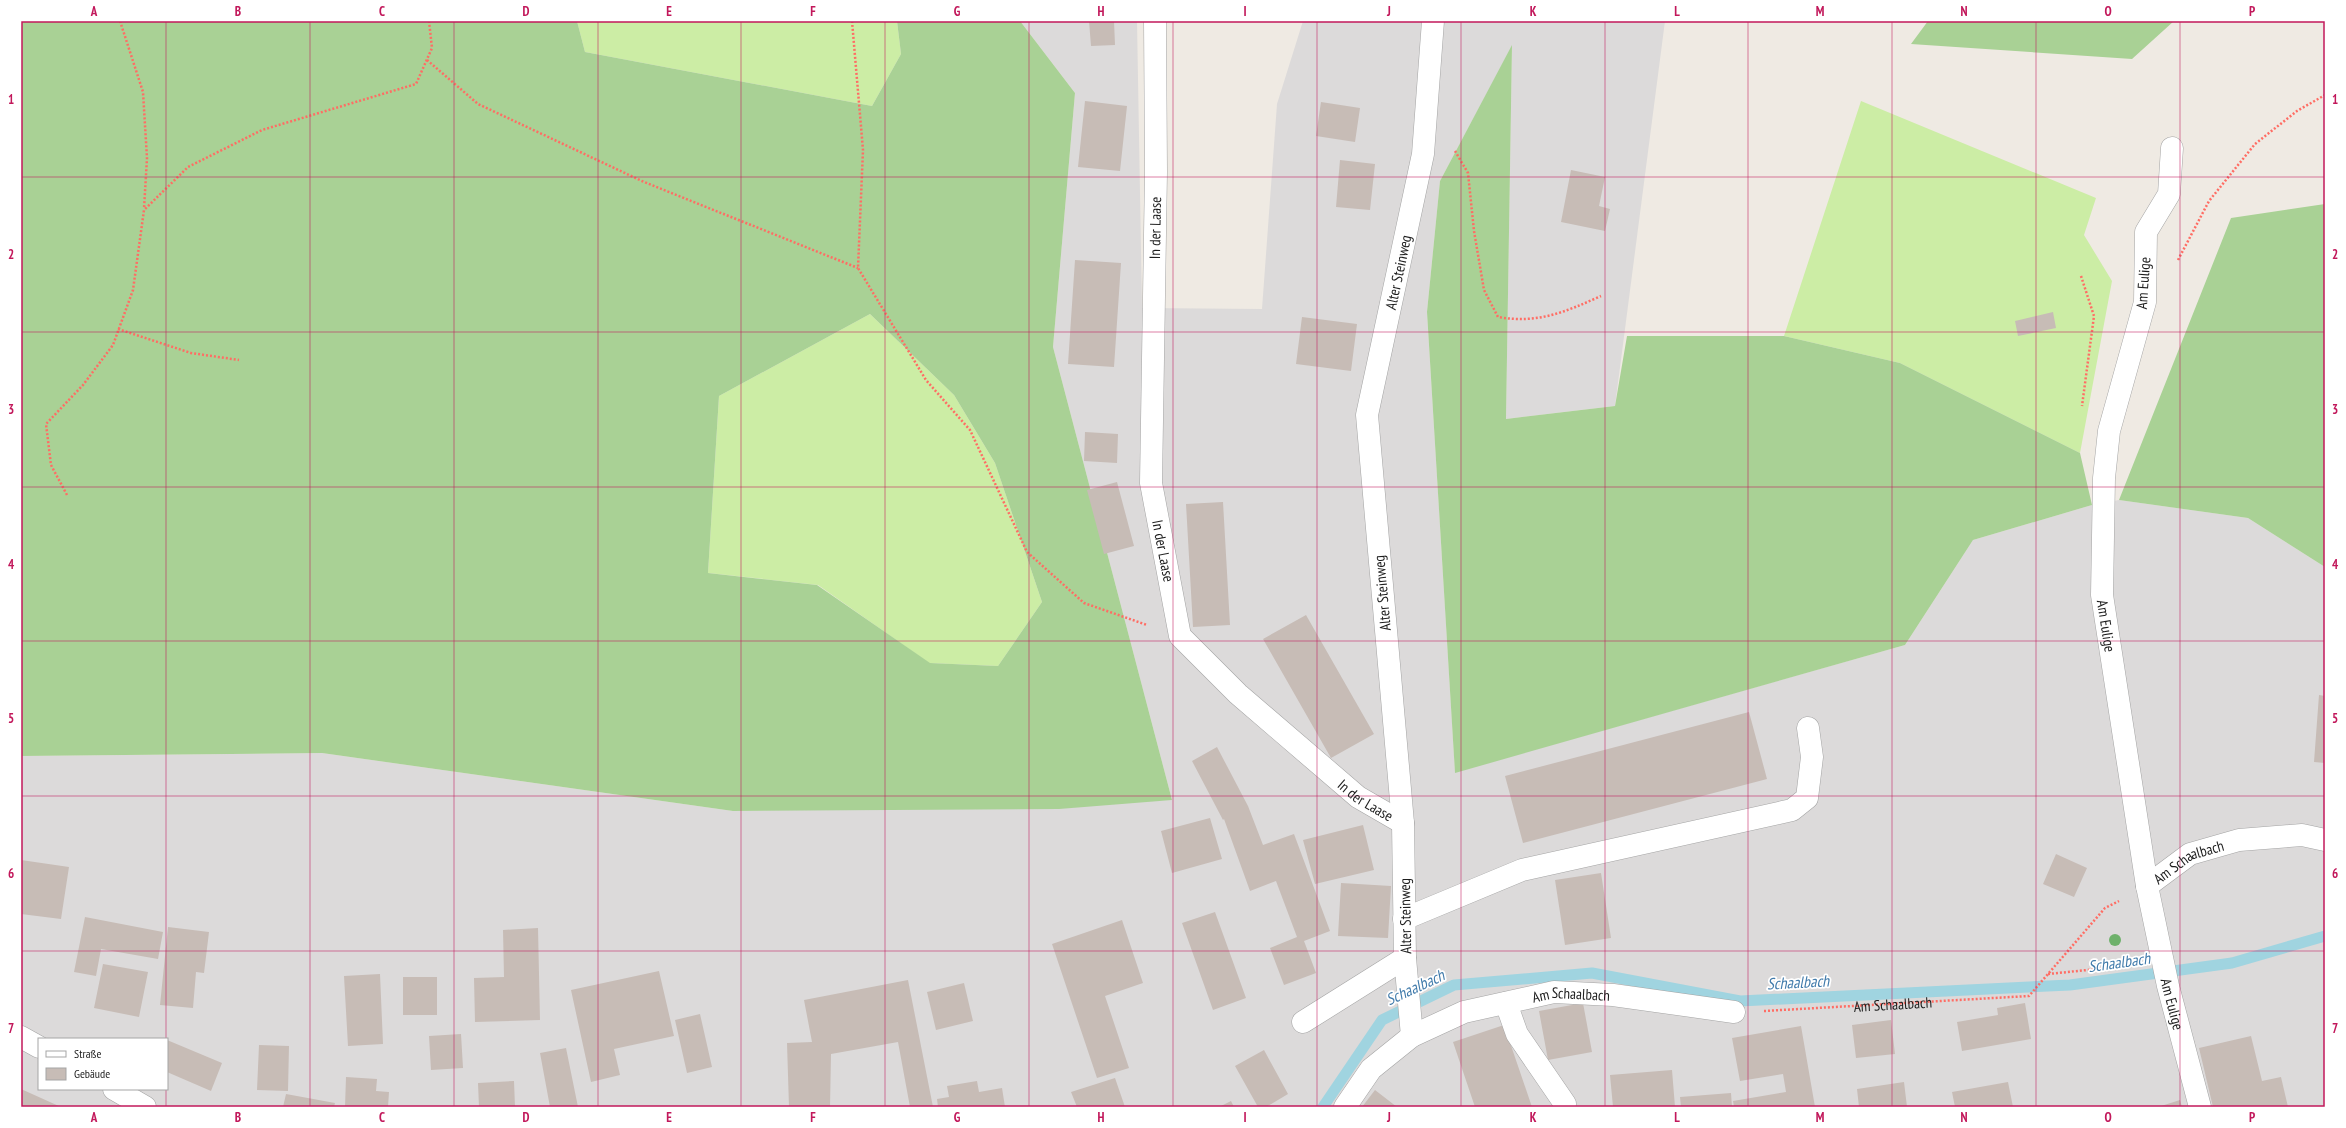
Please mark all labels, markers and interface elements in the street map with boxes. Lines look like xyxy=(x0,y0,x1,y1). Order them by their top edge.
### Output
text: A xyxy=(90,3,98,20)
text: B xyxy=(235,3,241,20)
text: C xyxy=(379,3,385,20)
text: D xyxy=(523,3,530,20)
text: E xyxy=(666,3,672,20)
text: F xyxy=(810,3,816,20)
text: G xyxy=(954,3,961,20)
text: H xyxy=(1098,3,1105,20)
text: I xyxy=(1243,3,1247,20)
text: J xyxy=(1386,3,1391,20)
text: K xyxy=(1530,3,1537,20)
text: L xyxy=(1674,3,1680,20)
text: M xyxy=(1816,3,1825,20)
text: N xyxy=(1960,3,1968,20)
text: O xyxy=(2104,3,2112,20)
text: P xyxy=(2249,3,2255,20)
text: 1 xyxy=(8,91,14,108)
text: 1 xyxy=(2332,91,2338,108)
street label: In der Laase xyxy=(1145,197,1165,259)
street label: Alter Steinweg xyxy=(1380,233,1415,311)
text: 2 xyxy=(8,246,14,263)
text: 2 xyxy=(2332,246,2338,263)
street label: Am Eulige xyxy=(2132,256,2154,310)
text: 3 xyxy=(8,401,14,418)
text: 3 xyxy=(2332,401,2338,418)
street label: In der Laase xyxy=(1149,518,1179,583)
street label: Alter Steinweg xyxy=(1369,554,1395,632)
text: 4 xyxy=(8,556,15,573)
text: 4 xyxy=(2332,556,2339,573)
street label: Am Eulige xyxy=(2093,599,2120,653)
text: 5 xyxy=(8,710,14,727)
text: 5 xyxy=(2332,710,2338,727)
street label: In der Laase xyxy=(1334,775,1397,825)
street label: Am Schaalbach xyxy=(2149,835,2226,888)
text: 6 xyxy=(8,865,14,882)
text: 6 xyxy=(2332,865,2338,882)
street label: Alter Steinweg xyxy=(1395,878,1415,954)
water label: Schaalbach xyxy=(2087,948,2152,976)
water label: Schaalbach xyxy=(1383,964,1448,1009)
water label: Schaalbach xyxy=(1766,970,1831,994)
street label: Am Eulige xyxy=(2157,977,2189,1032)
street label: Am Schaalbach xyxy=(1530,982,1610,1006)
street label: Am Schaalbach xyxy=(1853,992,1932,1015)
text: 7 xyxy=(8,1020,14,1037)
text: 7 xyxy=(2332,1020,2338,1037)
legend xyxy=(38,1038,168,1090)
text: Straße xyxy=(74,1046,101,1061)
text: Gebäude xyxy=(74,1066,110,1081)
text: A xyxy=(90,1109,98,1126)
text: B xyxy=(235,1109,241,1126)
text: C xyxy=(379,1109,385,1126)
text: D xyxy=(523,1109,530,1126)
text: E xyxy=(666,1109,672,1126)
text: F xyxy=(810,1109,816,1126)
text: G xyxy=(954,1109,961,1126)
text: H xyxy=(1098,1109,1105,1126)
text: I xyxy=(1243,1109,1247,1126)
text: J xyxy=(1386,1109,1391,1126)
text: K xyxy=(1530,1109,1537,1126)
text: L xyxy=(1674,1109,1680,1126)
text: M xyxy=(1816,1109,1825,1126)
text: N xyxy=(1960,1109,1968,1126)
text: O xyxy=(2104,1109,2112,1126)
text: P xyxy=(2249,1109,2255,1126)

